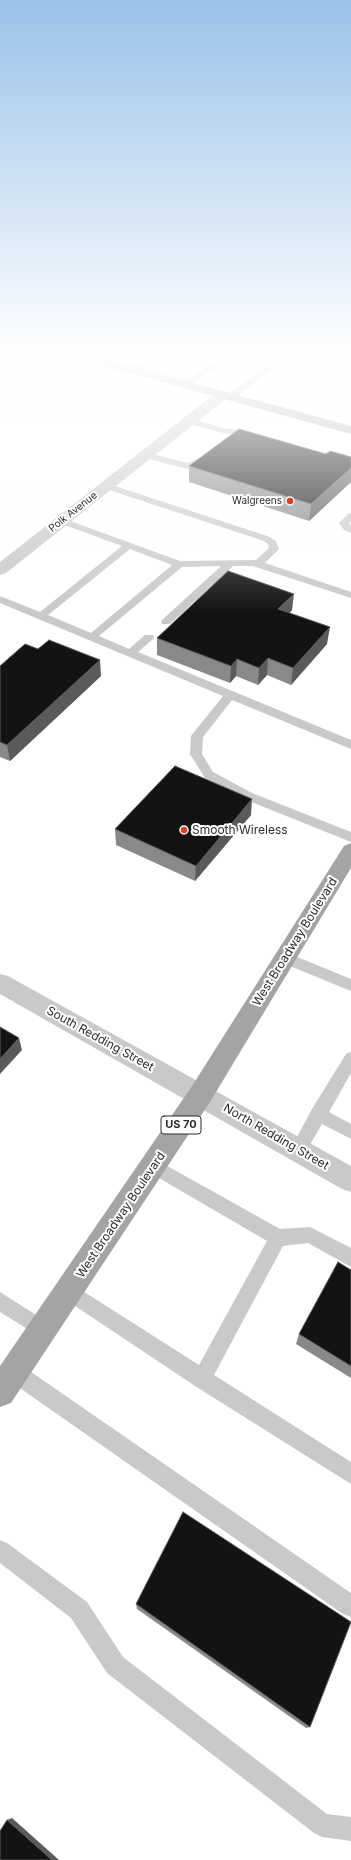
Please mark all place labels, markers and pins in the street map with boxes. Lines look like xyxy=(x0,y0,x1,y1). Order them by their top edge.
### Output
place label: Walgreens xyxy=(232,495,282,507)
marker: Walgreens xyxy=(285,496,295,506)
place label: Smooth Wireless xyxy=(192,823,288,837)
marker: Smooth Wireless xyxy=(179,825,189,835)

